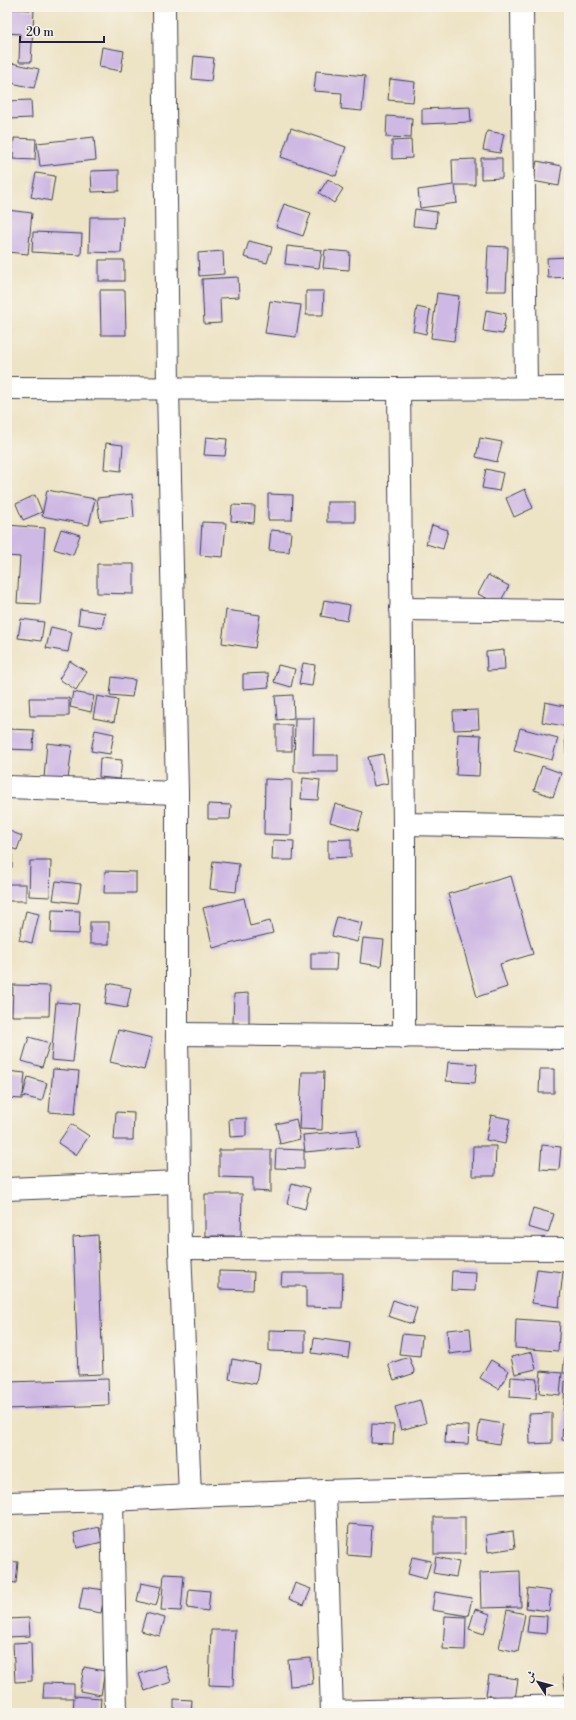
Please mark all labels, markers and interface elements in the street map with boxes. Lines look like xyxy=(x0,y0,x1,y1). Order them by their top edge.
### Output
scale bar xyxy=(20,18,104,44)
text: 20 m xyxy=(26,25,54,40)
north arrow xyxy=(518,1662,558,1702)
text: ش xyxy=(522,1668,540,1685)

